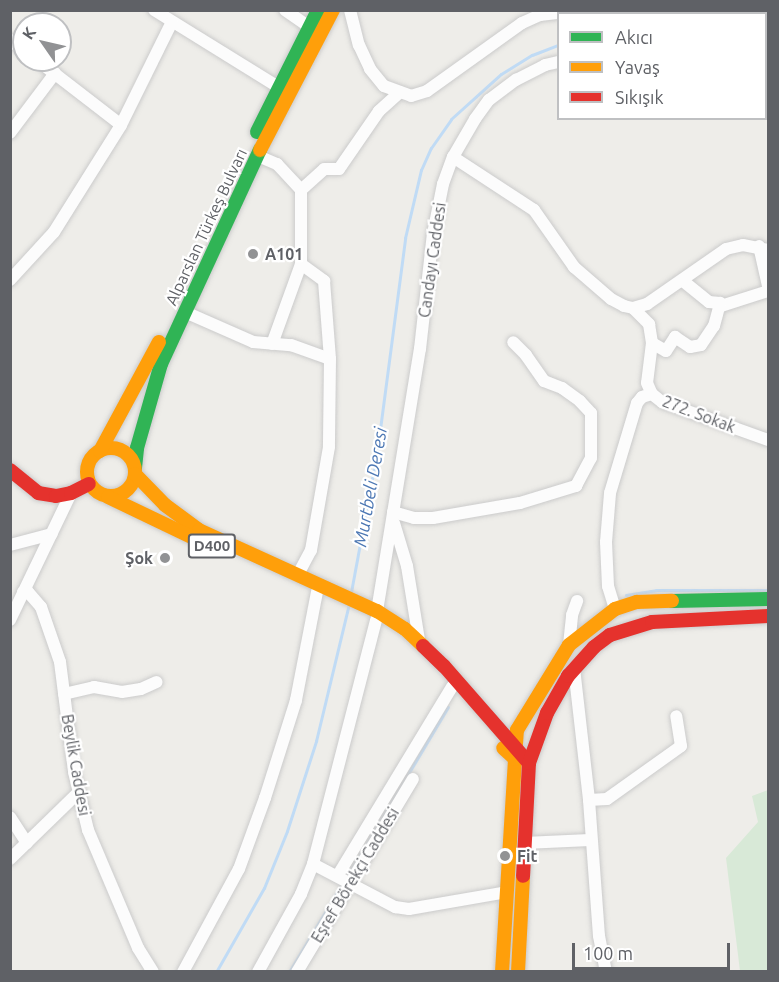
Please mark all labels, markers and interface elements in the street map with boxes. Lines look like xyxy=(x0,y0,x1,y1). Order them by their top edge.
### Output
north arrow xyxy=(12,12,72,72)
legend xyxy=(557,12,767,120)
text: K xyxy=(18,24,39,43)
text: Akıcı xyxy=(615,27,653,47)
text: Yavaş xyxy=(615,57,660,77)
text: Sıkışık xyxy=(615,87,664,107)
street label: Alparslan Türkeş Bulvarı xyxy=(161,146,251,308)
street label: Candayı Caddesi xyxy=(414,201,450,319)
place label: A101 xyxy=(265,244,303,264)
marker: A101 xyxy=(246,247,260,261)
street label: 272. Sokak xyxy=(660,391,738,437)
water label: Murtbeli Deresi xyxy=(349,425,391,549)
road number: D400 xyxy=(186,534,238,558)
place label: Şok xyxy=(125,548,153,568)
marker: Şok xyxy=(158,551,172,565)
street label: Beylik Caddesi xyxy=(58,713,94,817)
street label: Eşref Börekçi Caddesi xyxy=(307,804,403,946)
place label: Fit xyxy=(517,846,537,866)
marker: Fit xyxy=(498,849,512,863)
scale bar xyxy=(575,931,732,969)
text: 100 m xyxy=(583,943,633,963)

